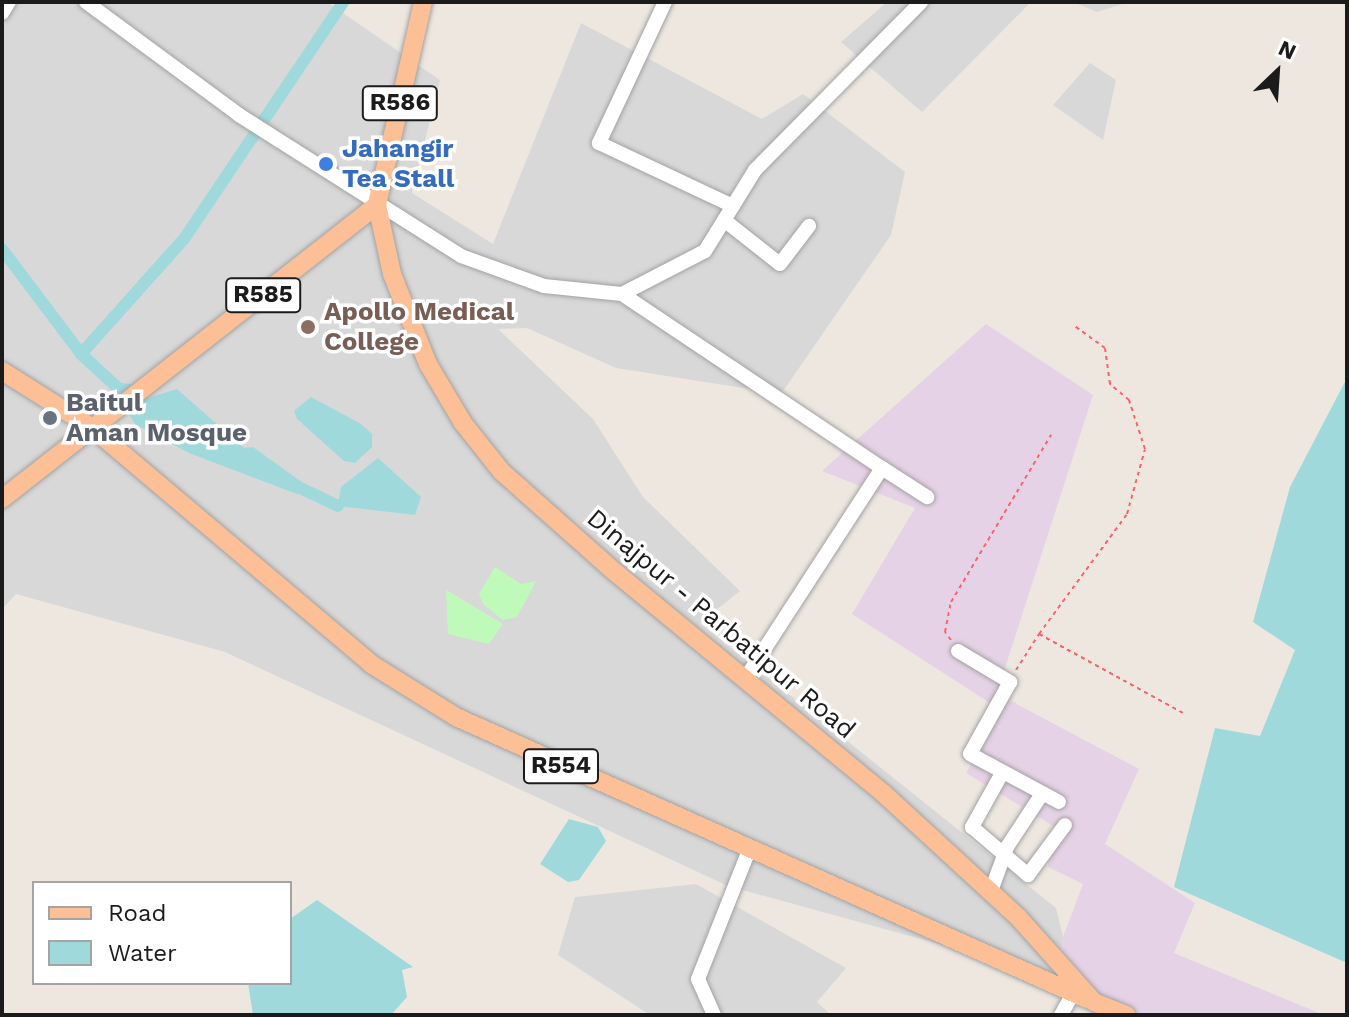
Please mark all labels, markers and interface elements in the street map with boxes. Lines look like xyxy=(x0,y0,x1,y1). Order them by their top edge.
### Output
north arrow xyxy=(1237,32,1317,112)
text: N xyxy=(1275,35,1300,65)
road number: R586 xyxy=(360,83,440,123)
place label: Jahangir Tea Stall xyxy=(342,133,455,194)
marker: Jahangir Tea Stall xyxy=(317,155,335,173)
road number: R585 xyxy=(225,275,301,315)
place label: Apollo Medical College xyxy=(324,296,514,358)
marker: Apollo Medical College xyxy=(299,318,317,336)
place label: Baitul Aman Mosque xyxy=(66,387,247,448)
marker: Baitul Aman Mosque xyxy=(41,409,59,427)
street label: Dinajpur - Parbatipur Road xyxy=(580,502,862,746)
road number: R554 xyxy=(521,746,601,786)
legend xyxy=(32,881,292,985)
text: Road xyxy=(108,899,167,927)
text: Water xyxy=(108,939,177,967)

